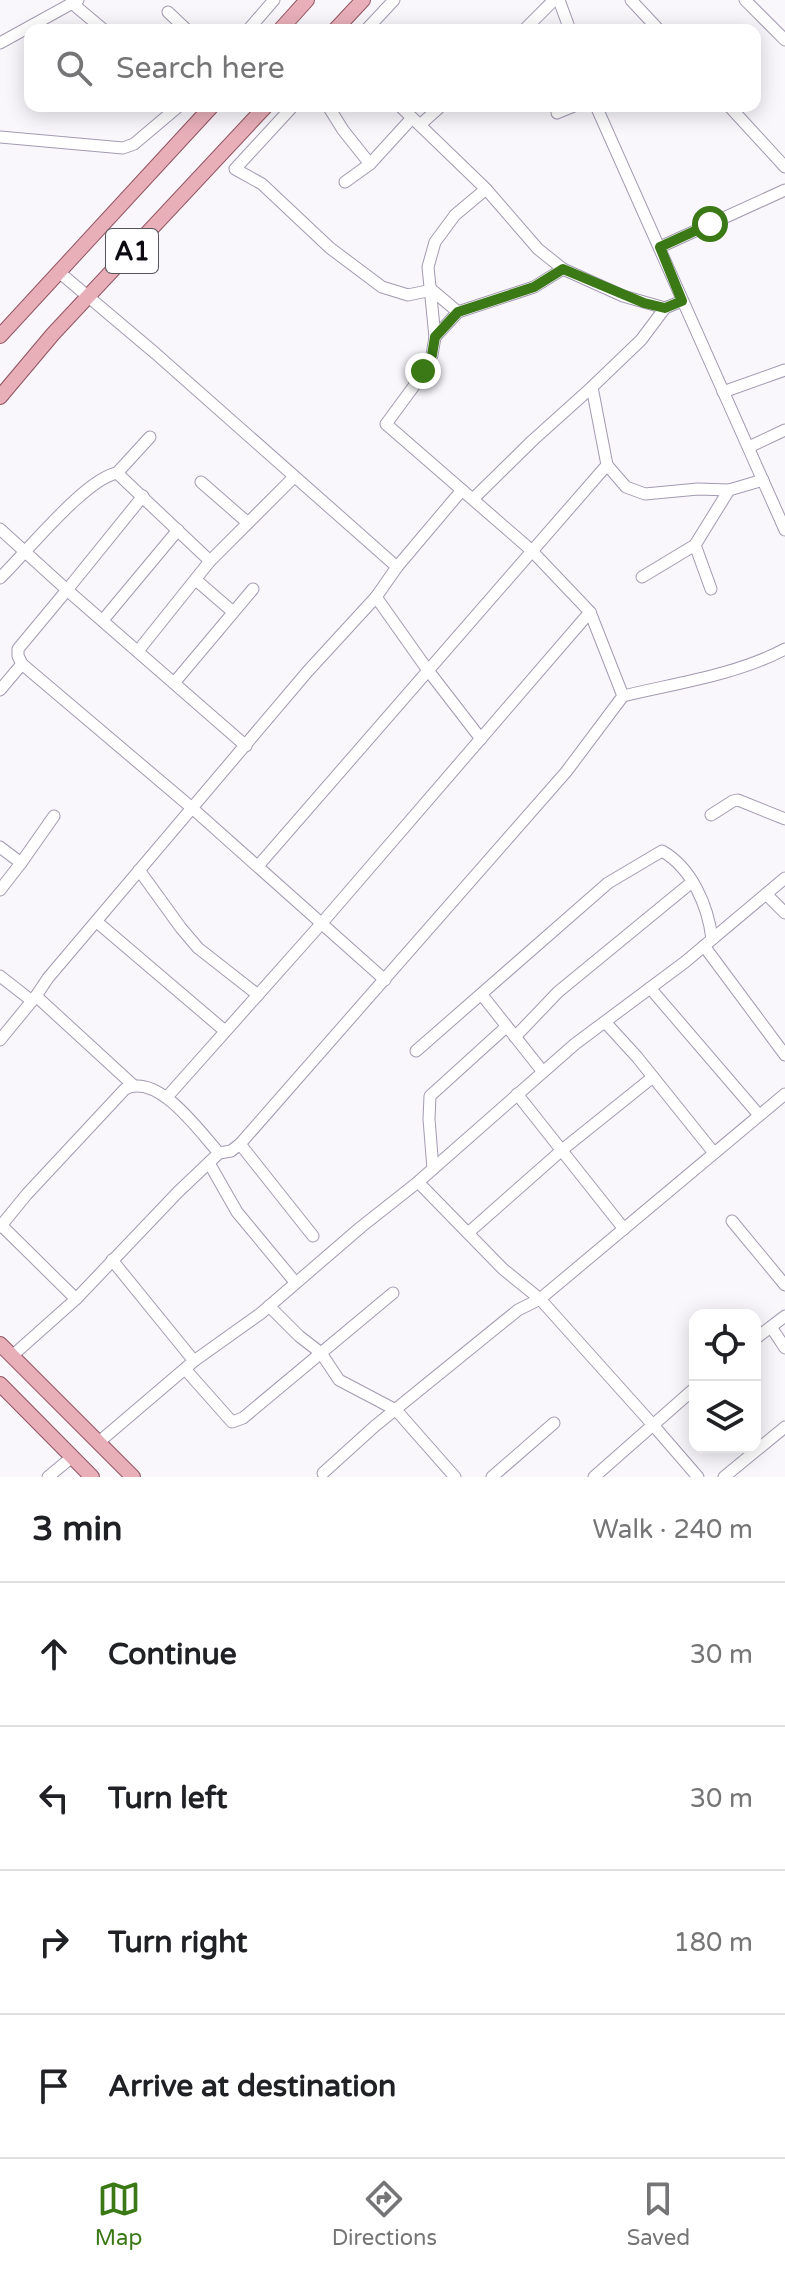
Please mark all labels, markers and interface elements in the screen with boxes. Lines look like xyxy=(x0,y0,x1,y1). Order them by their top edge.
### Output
search box xyxy=(24,24,761,112)
icon: search xyxy=(52,46,96,90)
text: Search here xyxy=(116,50,285,87)
route start xyxy=(692,206,728,242)
road number: A1 xyxy=(106,229,158,273)
route end xyxy=(405,353,441,389)
map controls xyxy=(689,1309,761,1453)
button: locate xyxy=(689,1309,761,1381)
button: layers xyxy=(689,1381,761,1453)
text: 3 min xyxy=(32,1509,123,1550)
text: Walk · 240 m xyxy=(593,1514,753,1545)
icon: ahead xyxy=(32,1632,76,1676)
text: Continue xyxy=(108,1636,237,1673)
text: 30 m xyxy=(690,1639,753,1670)
icon: left xyxy=(32,1776,76,1820)
text: Turn left xyxy=(108,1780,227,1817)
text: 30 m xyxy=(690,1783,753,1814)
icon: right xyxy=(32,1920,76,1964)
text: Turn right xyxy=(108,1924,248,1961)
text: 180 m xyxy=(673,1927,753,1958)
icon: arrive xyxy=(32,2064,76,2108)
text: Arrive at destination xyxy=(108,2068,396,2105)
tab: Map xyxy=(95,2177,142,2251)
tab: Directions xyxy=(332,2177,437,2251)
tab: Saved xyxy=(627,2177,690,2251)

